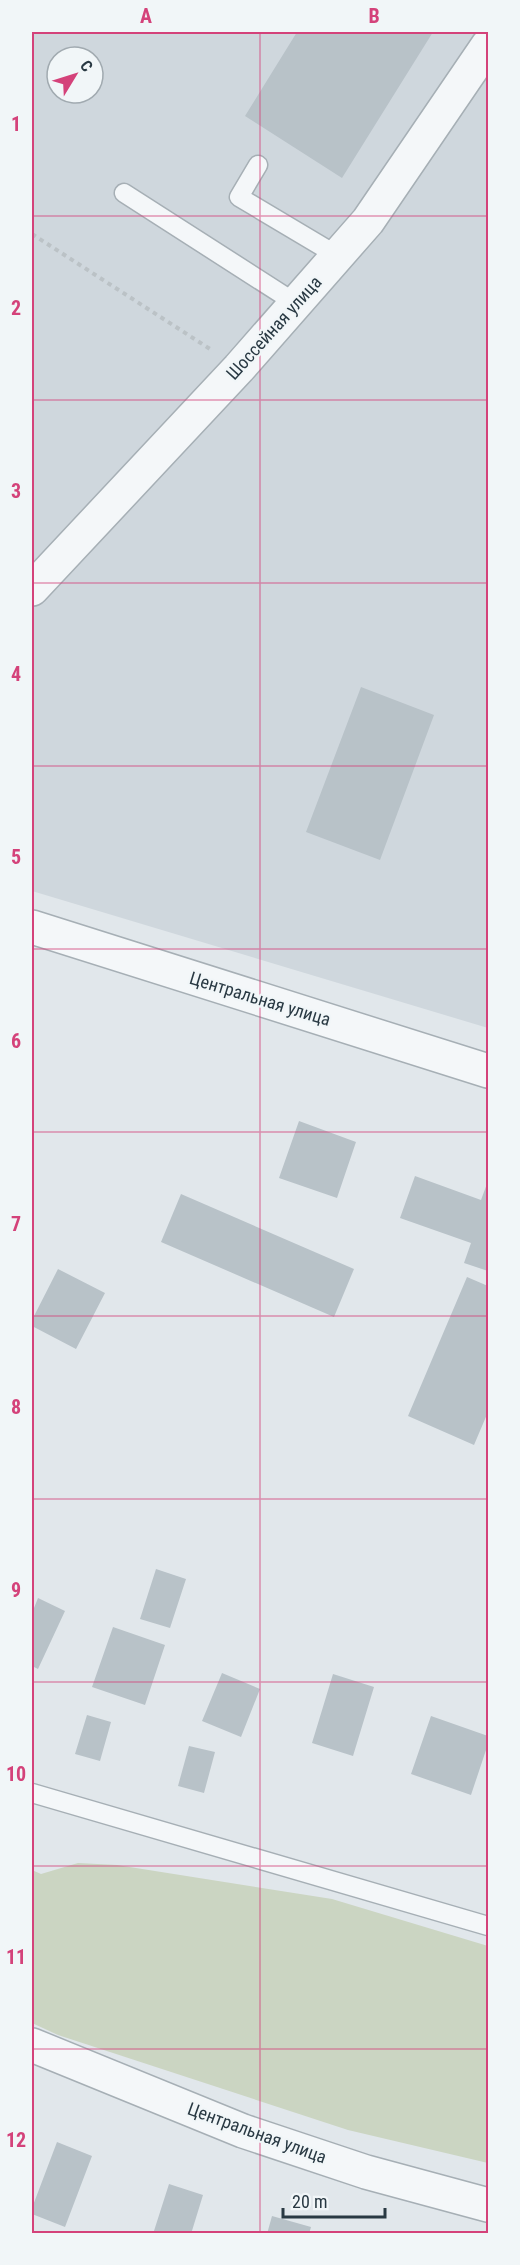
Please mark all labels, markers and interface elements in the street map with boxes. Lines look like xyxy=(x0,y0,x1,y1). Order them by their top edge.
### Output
text: A xyxy=(140,4,152,28)
text: B xyxy=(368,4,380,28)
north arrow xyxy=(45,45,105,105)
text: С xyxy=(76,57,97,76)
text: 1 xyxy=(11,112,21,136)
street label: Шоссейная улица xyxy=(222,272,326,384)
text: 2 xyxy=(11,296,21,320)
text: 3 xyxy=(11,479,21,503)
text: 4 xyxy=(11,662,21,686)
text: 5 xyxy=(11,845,21,869)
street label: Центральная улица xyxy=(187,967,333,1030)
text: 6 xyxy=(11,1029,21,1053)
text: 7 xyxy=(11,1212,21,1236)
text: 8 xyxy=(11,1395,21,1419)
text: 9 xyxy=(11,1578,21,1602)
text: 10 xyxy=(6,1762,26,1786)
text: 11 xyxy=(6,1945,26,1969)
street label: Центральная улица xyxy=(185,2098,329,2167)
text: 12 xyxy=(6,2128,26,2152)
scale bar xyxy=(283,2181,385,2219)
text: 20 m xyxy=(292,2191,327,2212)

